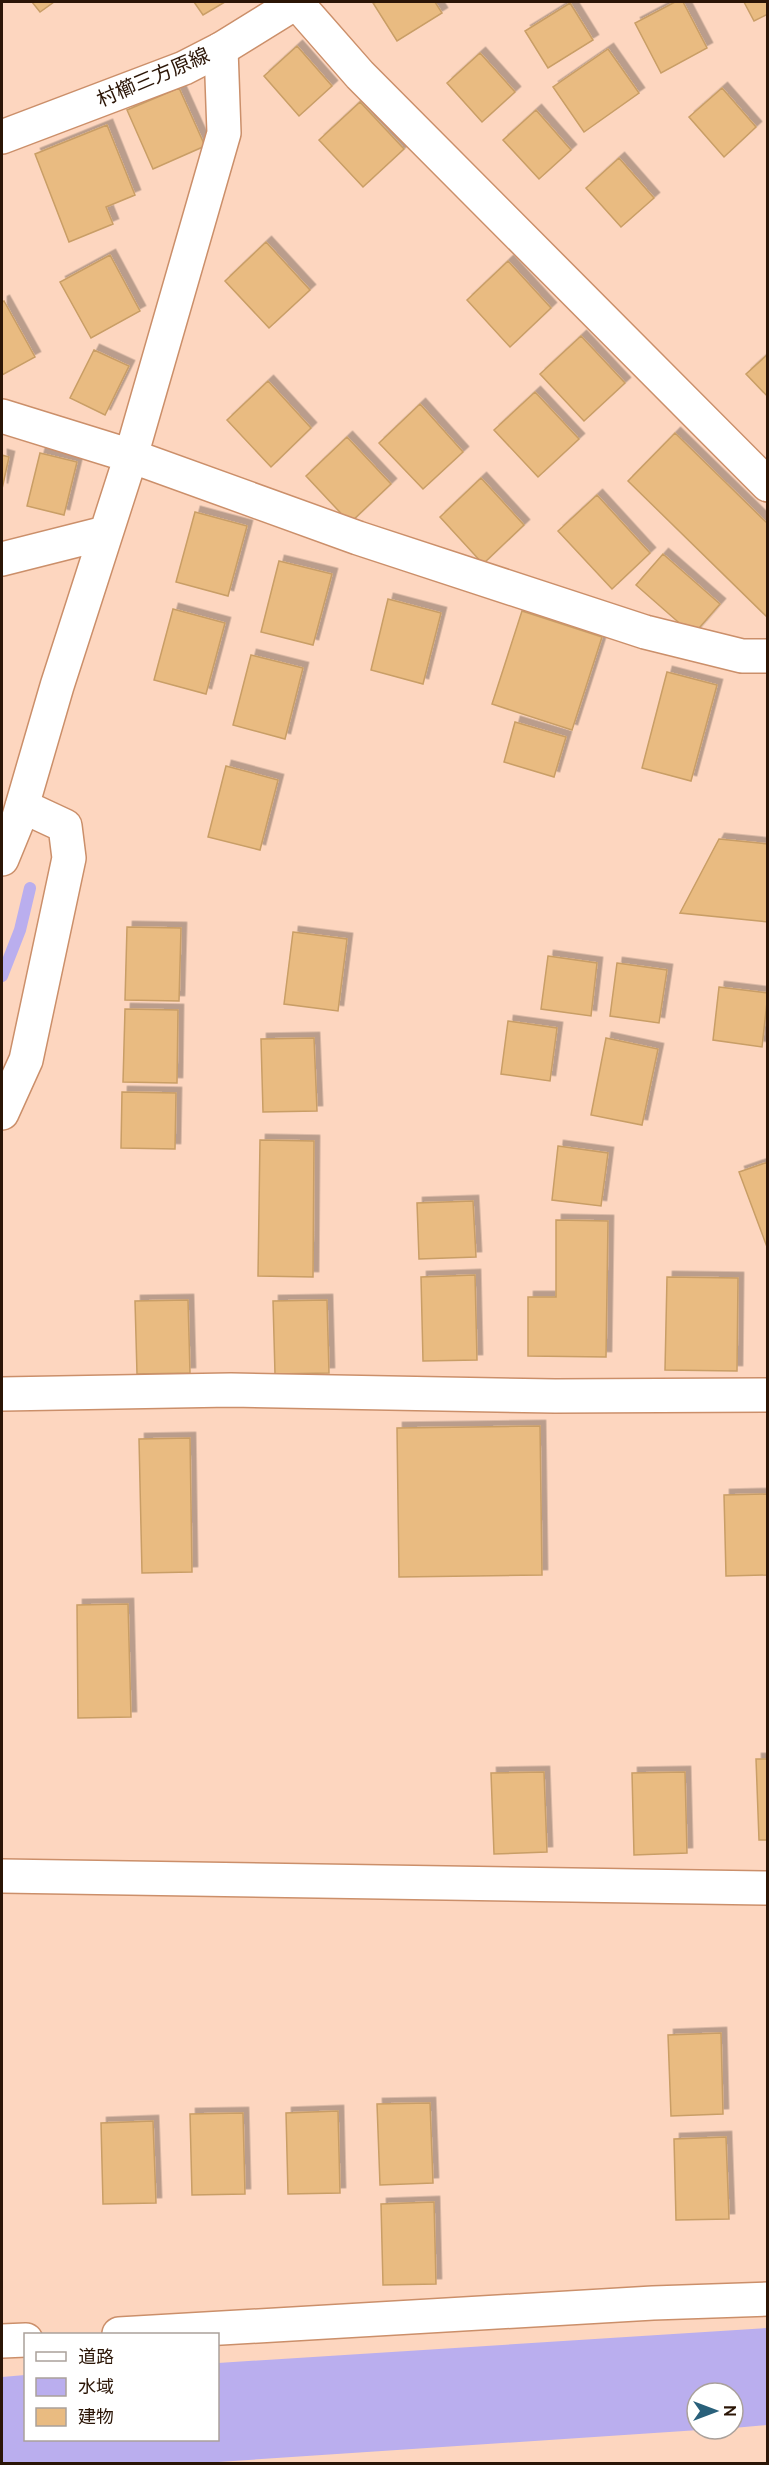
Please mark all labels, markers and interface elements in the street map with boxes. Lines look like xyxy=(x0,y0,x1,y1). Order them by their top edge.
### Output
street label: 村櫛三方原線 xyxy=(93,43,213,111)
legend xyxy=(24,2333,219,2441)
text: 道路 xyxy=(78,2346,114,2366)
text: 水域 xyxy=(78,2376,114,2396)
north arrow xyxy=(685,2381,745,2441)
text: N xyxy=(721,2405,739,2417)
text: 建物 xyxy=(78,2406,114,2426)

